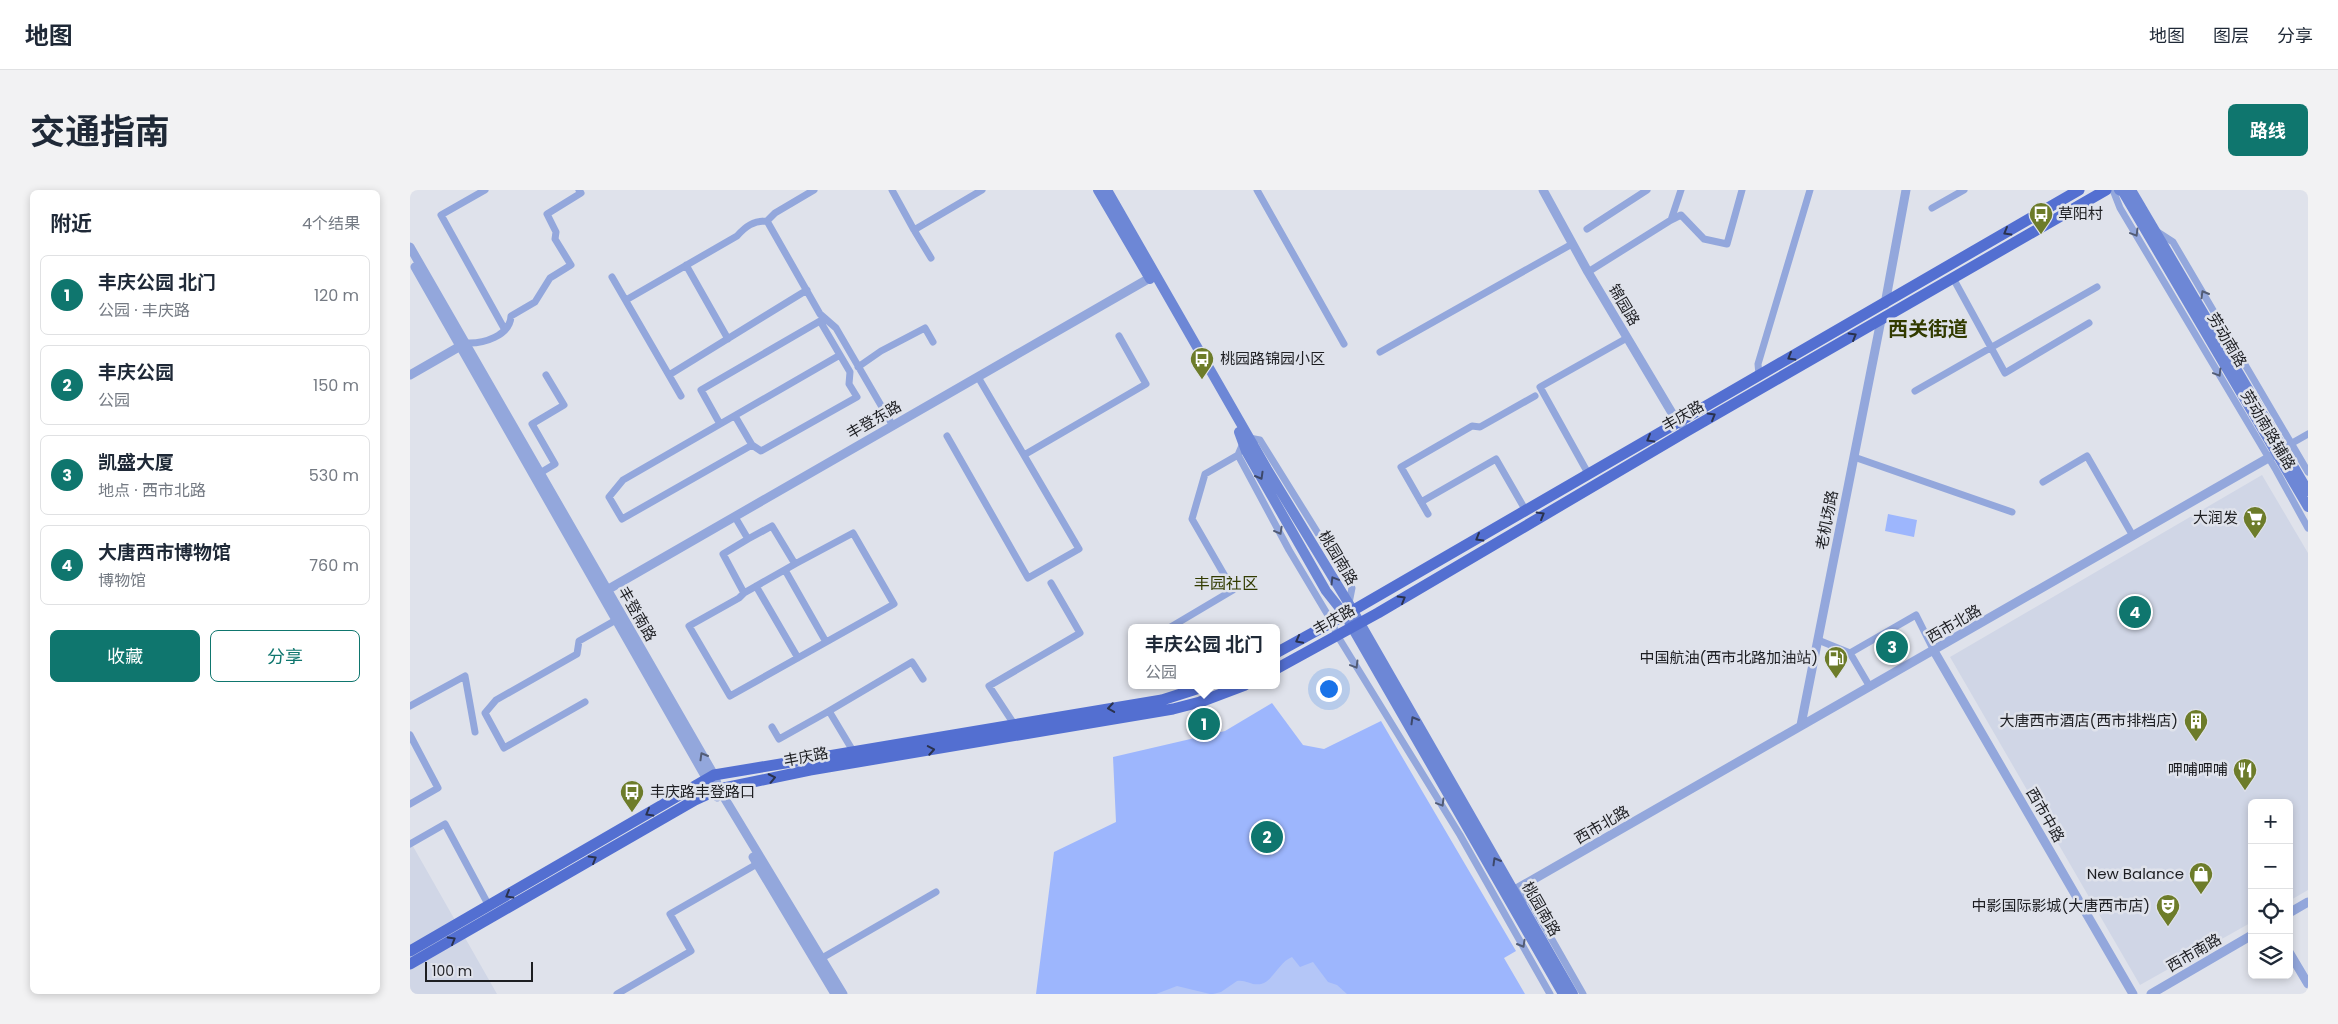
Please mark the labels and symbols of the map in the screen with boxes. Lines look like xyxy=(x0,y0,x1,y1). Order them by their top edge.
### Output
bus stop icon: 草阳村 xyxy=(2028,201,2054,235)
place label: 草阳村 xyxy=(2058,203,2103,224)
one-way arrow xyxy=(2003,226,2012,236)
one-way arrow xyxy=(2128,227,2138,236)
street label: 锦园路 xyxy=(1604,280,1645,329)
one-way arrow xyxy=(2200,291,2210,300)
street label: 劳动南路 xyxy=(2203,309,2252,371)
district label: 西关街道 xyxy=(1888,315,1968,343)
one-way arrow xyxy=(1848,332,1857,342)
bus stop icon: 桃园路锦园小区 xyxy=(1189,346,1215,380)
place label: 桃园路锦园小区 xyxy=(1220,348,1325,369)
one-way arrow xyxy=(1787,351,1796,361)
one-way arrow xyxy=(2211,367,2221,376)
street label: 劳动南路辅路 xyxy=(2236,386,2301,474)
street label: 丰登东路 xyxy=(843,395,905,444)
street label: 丰庆路 xyxy=(1658,395,1707,436)
one-way arrow xyxy=(1707,413,1716,423)
one-way arrow xyxy=(1647,433,1656,443)
one-way arrow xyxy=(1254,470,1264,479)
street label: 老机场路 xyxy=(1810,488,1843,551)
supermarket icon: 大润发 xyxy=(2242,505,2268,539)
place label: 大润发 xyxy=(2193,507,2238,528)
one-way arrow xyxy=(1536,512,1545,522)
one-way arrow xyxy=(1272,526,1282,535)
street label: 桃园南路 xyxy=(1314,527,1363,589)
one-way arrow xyxy=(1476,531,1485,541)
district label: 丰园社区 xyxy=(1194,572,1258,595)
one-way arrow xyxy=(1331,576,1341,585)
street label: 丰登南路 xyxy=(613,583,662,645)
pin: 4 xyxy=(2119,593,2151,631)
one-way arrow xyxy=(1396,595,1405,605)
street label: 丰庆路 xyxy=(1309,599,1358,640)
street label: 西市北路 xyxy=(1923,599,1985,648)
pin: 3 xyxy=(1876,628,1908,666)
one-way arrow xyxy=(1296,634,1305,644)
fuel station icon: 中国航油(西市北路加油站) xyxy=(1823,645,1849,679)
place label: 中国航油(西市北路加油站) xyxy=(1639,647,1818,668)
one-way arrow xyxy=(1349,660,1358,669)
your location xyxy=(1316,676,1342,702)
one-way arrow xyxy=(1107,702,1115,713)
pin: 1 xyxy=(1188,705,1220,743)
building icon: 大唐西市酒店(西市排档店) xyxy=(2183,708,2209,742)
place label: 大唐西市酒店(西市排档店) xyxy=(1999,710,2178,731)
one-way arrow xyxy=(1411,717,1421,726)
street label: 丰庆路 xyxy=(782,742,830,771)
one-way arrow xyxy=(928,745,936,756)
one-way arrow xyxy=(700,752,710,761)
restaurant icon: 呷哺呷哺 xyxy=(2232,757,2258,791)
place label: 呷哺呷哺 xyxy=(2168,759,2228,780)
one-way arrow xyxy=(767,774,776,784)
bus stop icon: 丰庆路丰登路口 xyxy=(619,779,645,813)
place label: 丰庆路丰登路口 xyxy=(650,781,755,802)
street label: 西市中路 xyxy=(2021,784,2070,846)
one-way arrow xyxy=(1434,798,1444,807)
street label: 西市北路 xyxy=(1571,800,1633,849)
one-way arrow xyxy=(646,806,655,816)
pin: 2 xyxy=(1251,818,1283,856)
one-way arrow xyxy=(588,855,597,865)
one-way arrow xyxy=(1492,857,1502,866)
shop icon: New Balance xyxy=(2188,861,2214,895)
place label: New Balance xyxy=(2087,863,2184,884)
street label: 桃园南路 xyxy=(1517,878,1566,940)
one-way arrow xyxy=(505,888,514,898)
theatre icon: 中影国际影城(大唐西市店) xyxy=(2155,893,2181,927)
place label: 中影国际影城(大唐西市店) xyxy=(1971,895,2150,916)
street label: 西市南路 xyxy=(2163,928,2225,977)
one-way arrow xyxy=(447,936,456,946)
one-way arrow xyxy=(1515,939,1525,948)
scale bar xyxy=(425,959,532,982)

